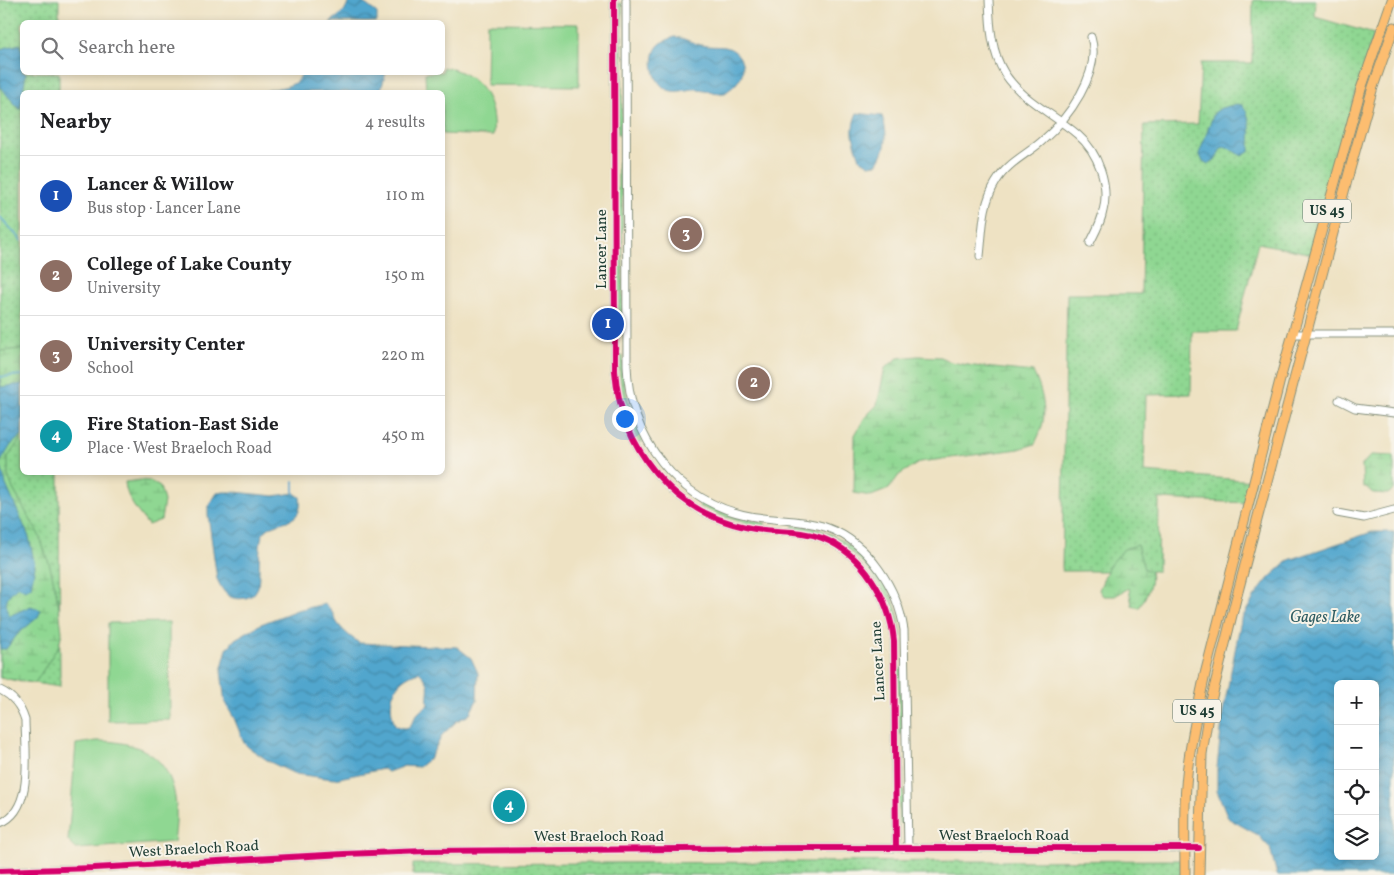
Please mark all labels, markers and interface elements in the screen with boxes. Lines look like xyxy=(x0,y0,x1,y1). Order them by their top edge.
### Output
search box xyxy=(20,20,445,75)
icon: search xyxy=(38,34,66,62)
text: Search here xyxy=(78,35,175,61)
text: Nearby xyxy=(40,108,111,137)
text: 4 results xyxy=(365,112,425,134)
text: Lancer & Willow xyxy=(87,172,234,198)
text: 1 xyxy=(53,185,59,207)
text: 110 m xyxy=(386,185,425,207)
text: Bus stop · Lancer Lane xyxy=(87,198,241,220)
road number: US 45 xyxy=(1303,200,1351,222)
street label: Lancer Lane xyxy=(592,209,613,289)
pin: 3 xyxy=(670,215,702,253)
text: College of Lake County xyxy=(87,252,292,278)
text: 2 xyxy=(52,265,60,287)
text: 150 m xyxy=(384,265,425,287)
text: University xyxy=(87,278,161,300)
pin: 1 xyxy=(592,305,624,343)
text: University Center xyxy=(87,332,245,358)
text: 3 xyxy=(52,345,60,367)
text: 220 m xyxy=(381,345,425,367)
text: School xyxy=(87,358,134,380)
pin: 2 xyxy=(738,364,770,402)
your location xyxy=(612,406,638,432)
text: Fire Station-East Side xyxy=(87,412,279,438)
text: 4 xyxy=(51,425,61,447)
text: 450 m xyxy=(382,425,425,447)
text: Place · West Braeloch Road xyxy=(87,438,272,460)
water label: Gages Lake xyxy=(1290,607,1360,629)
street label: Lancer Lane xyxy=(866,621,892,701)
map controls xyxy=(1334,680,1379,860)
button: + xyxy=(1334,680,1379,725)
road number: US 45 xyxy=(1173,699,1221,722)
button: − xyxy=(1334,725,1379,770)
button: locate xyxy=(1334,770,1379,815)
pin: 4 xyxy=(493,787,525,825)
button: layers xyxy=(1334,815,1379,860)
street label: West Braeloch Road xyxy=(939,826,1069,847)
street label: West Braeloch Road xyxy=(534,827,664,848)
street label: West Braeloch Road xyxy=(128,836,260,864)

